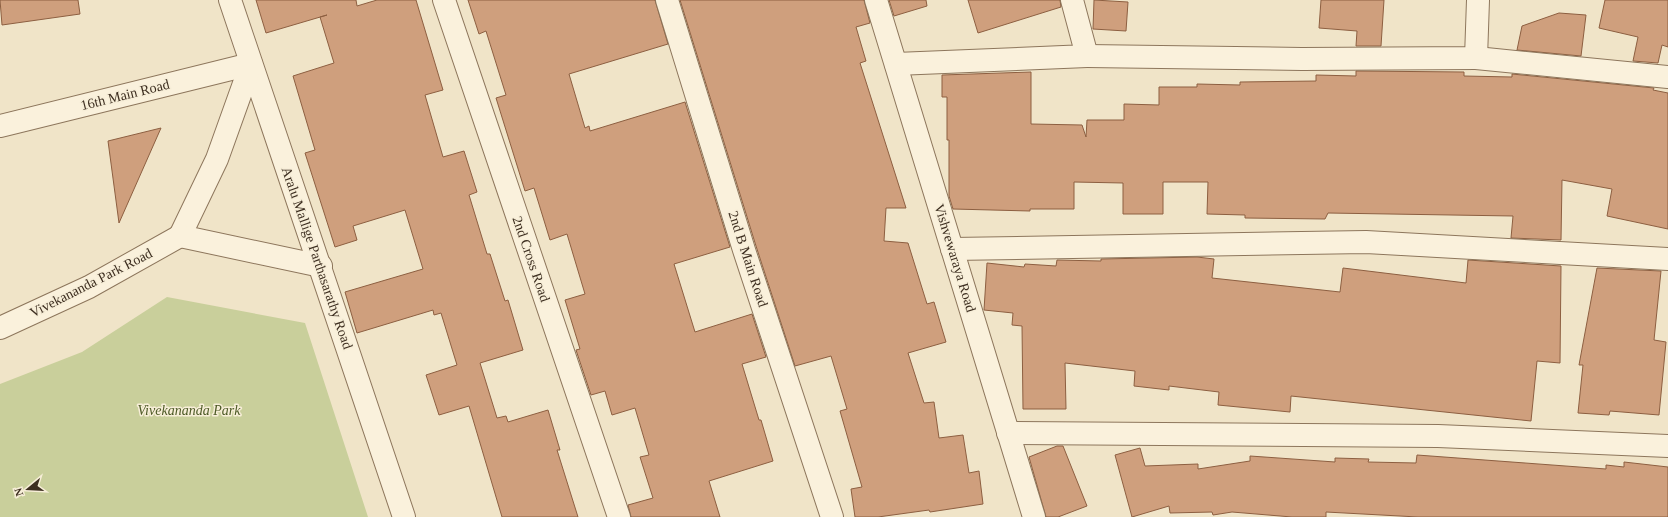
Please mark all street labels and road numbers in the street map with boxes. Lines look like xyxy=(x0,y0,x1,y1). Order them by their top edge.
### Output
street label: 16th Main Road xyxy=(79,77,171,113)
street label: Aralu Mallige Parthasarathy Road xyxy=(279,165,355,351)
street label: Vishvewaraya Road xyxy=(931,202,979,314)
street label: 2nd B Main Road xyxy=(725,209,771,309)
street label: 2nd Cross Road xyxy=(509,214,553,304)
street label: Vivekananda Park Road xyxy=(27,246,155,320)

